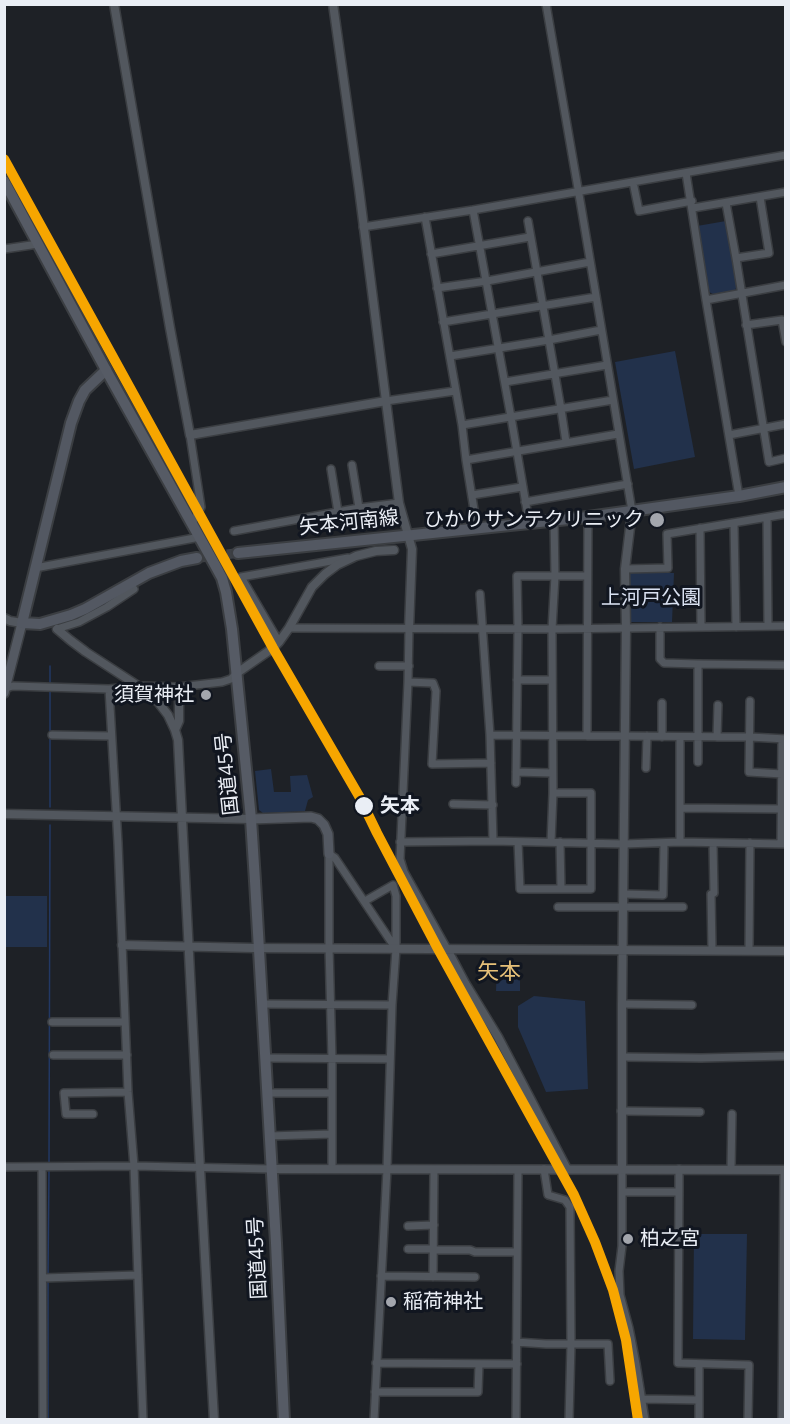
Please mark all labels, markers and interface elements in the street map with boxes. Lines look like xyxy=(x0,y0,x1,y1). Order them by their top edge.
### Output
street label: 矢本河南線 xyxy=(298,506,400,540)
place label: ひかりサンテクリニック xyxy=(424,508,644,532)
marker: ひかりサンテクリニック xyxy=(648,511,666,529)
park label: 上河戸公園 xyxy=(601,586,701,610)
place label: 須賀神社 xyxy=(114,683,194,707)
marker: 須賀神社 xyxy=(199,688,213,702)
street label: 国道45号 xyxy=(212,732,244,816)
place label: 矢本 xyxy=(380,794,420,818)
marker: 矢本 xyxy=(353,795,375,817)
district label: 矢本 xyxy=(477,960,521,986)
street label: 国道45号 xyxy=(244,1216,272,1300)
place label: 柏之宮 xyxy=(640,1227,700,1251)
marker: 柏之宮 xyxy=(621,1232,635,1246)
place label: 稲荷神社 xyxy=(403,1290,483,1314)
marker: 稲荷神社 xyxy=(384,1295,398,1309)

